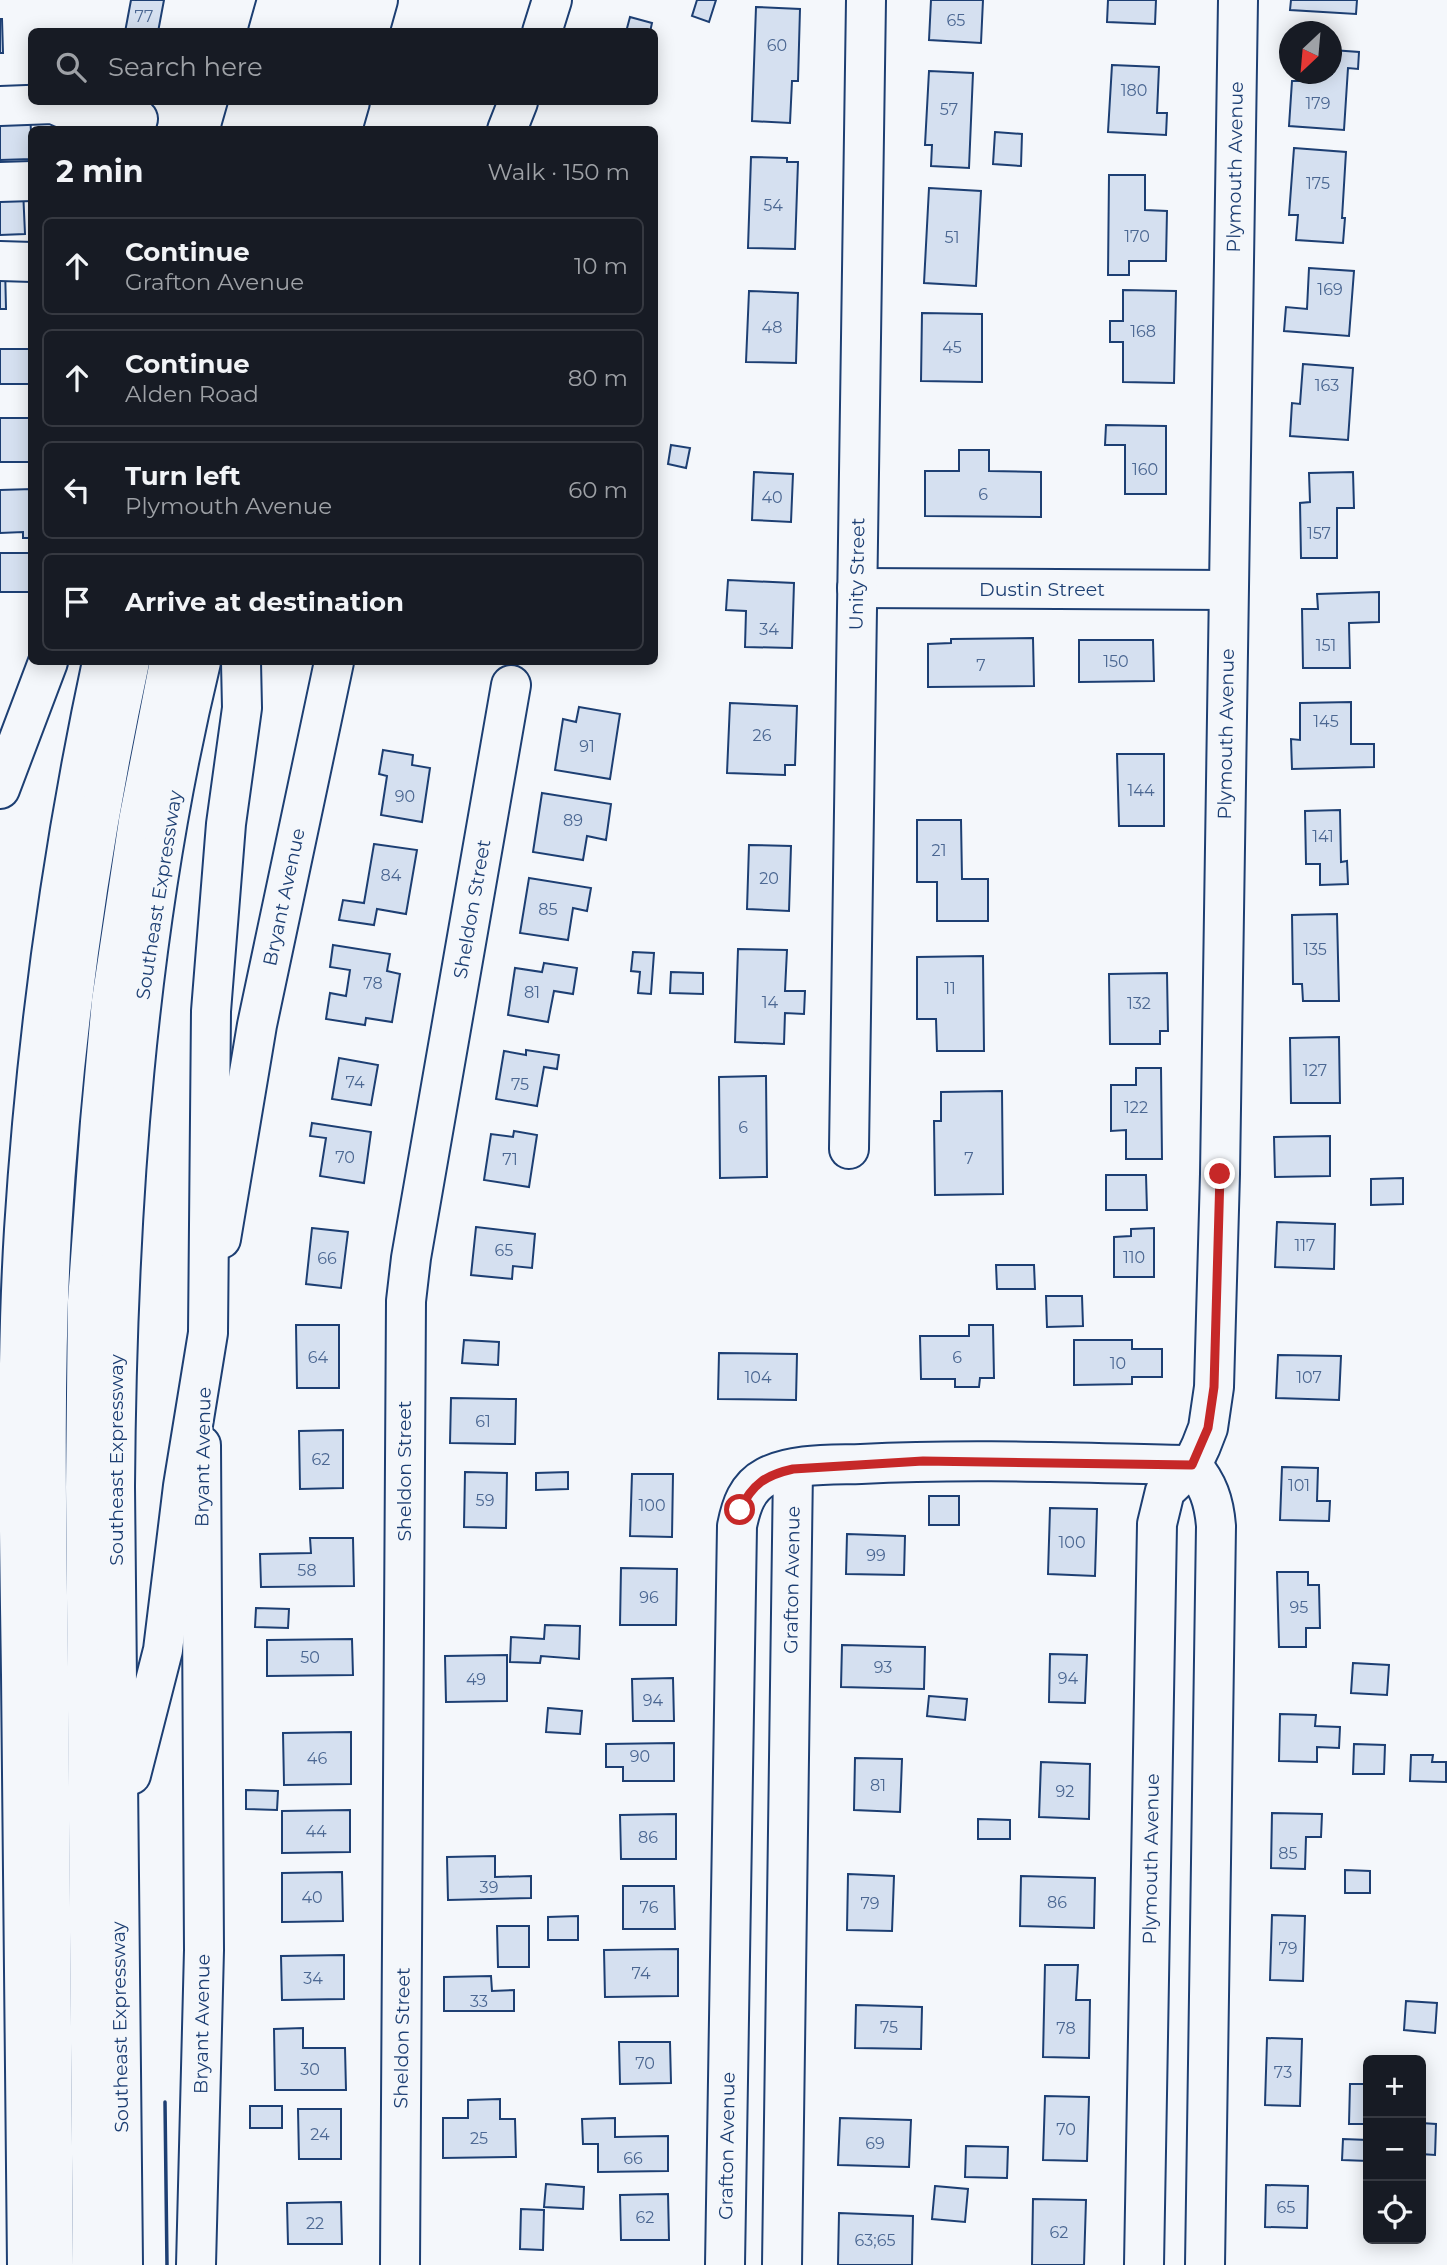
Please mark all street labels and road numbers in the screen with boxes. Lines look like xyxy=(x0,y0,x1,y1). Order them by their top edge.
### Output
street label: Plymouth Avenue xyxy=(1222,81,1248,253)
street label: Unity Street xyxy=(845,517,869,630)
street label: Dustin Street xyxy=(979,578,1105,601)
street label: Plymouth Avenue xyxy=(1213,648,1239,820)
street label: Southeast Expressway xyxy=(131,788,187,1001)
street label: Bryant Avenue xyxy=(258,826,310,968)
street label: Sheldon Street xyxy=(448,837,496,981)
street label: Southeast Expressway xyxy=(105,1354,128,1566)
street label: Bryant Avenue xyxy=(190,1387,216,1527)
street label: Sheldon Street xyxy=(393,1400,416,1542)
street label: Grafton Avenue xyxy=(779,1506,805,1654)
street label: Plymouth Avenue xyxy=(1138,1773,1164,1945)
street label: Southeast Expressway xyxy=(107,1920,133,2133)
street label: Bryant Avenue xyxy=(189,1954,215,2094)
street label: Sheldon Street xyxy=(389,1967,415,2109)
street label: Grafton Avenue xyxy=(714,2072,740,2220)

